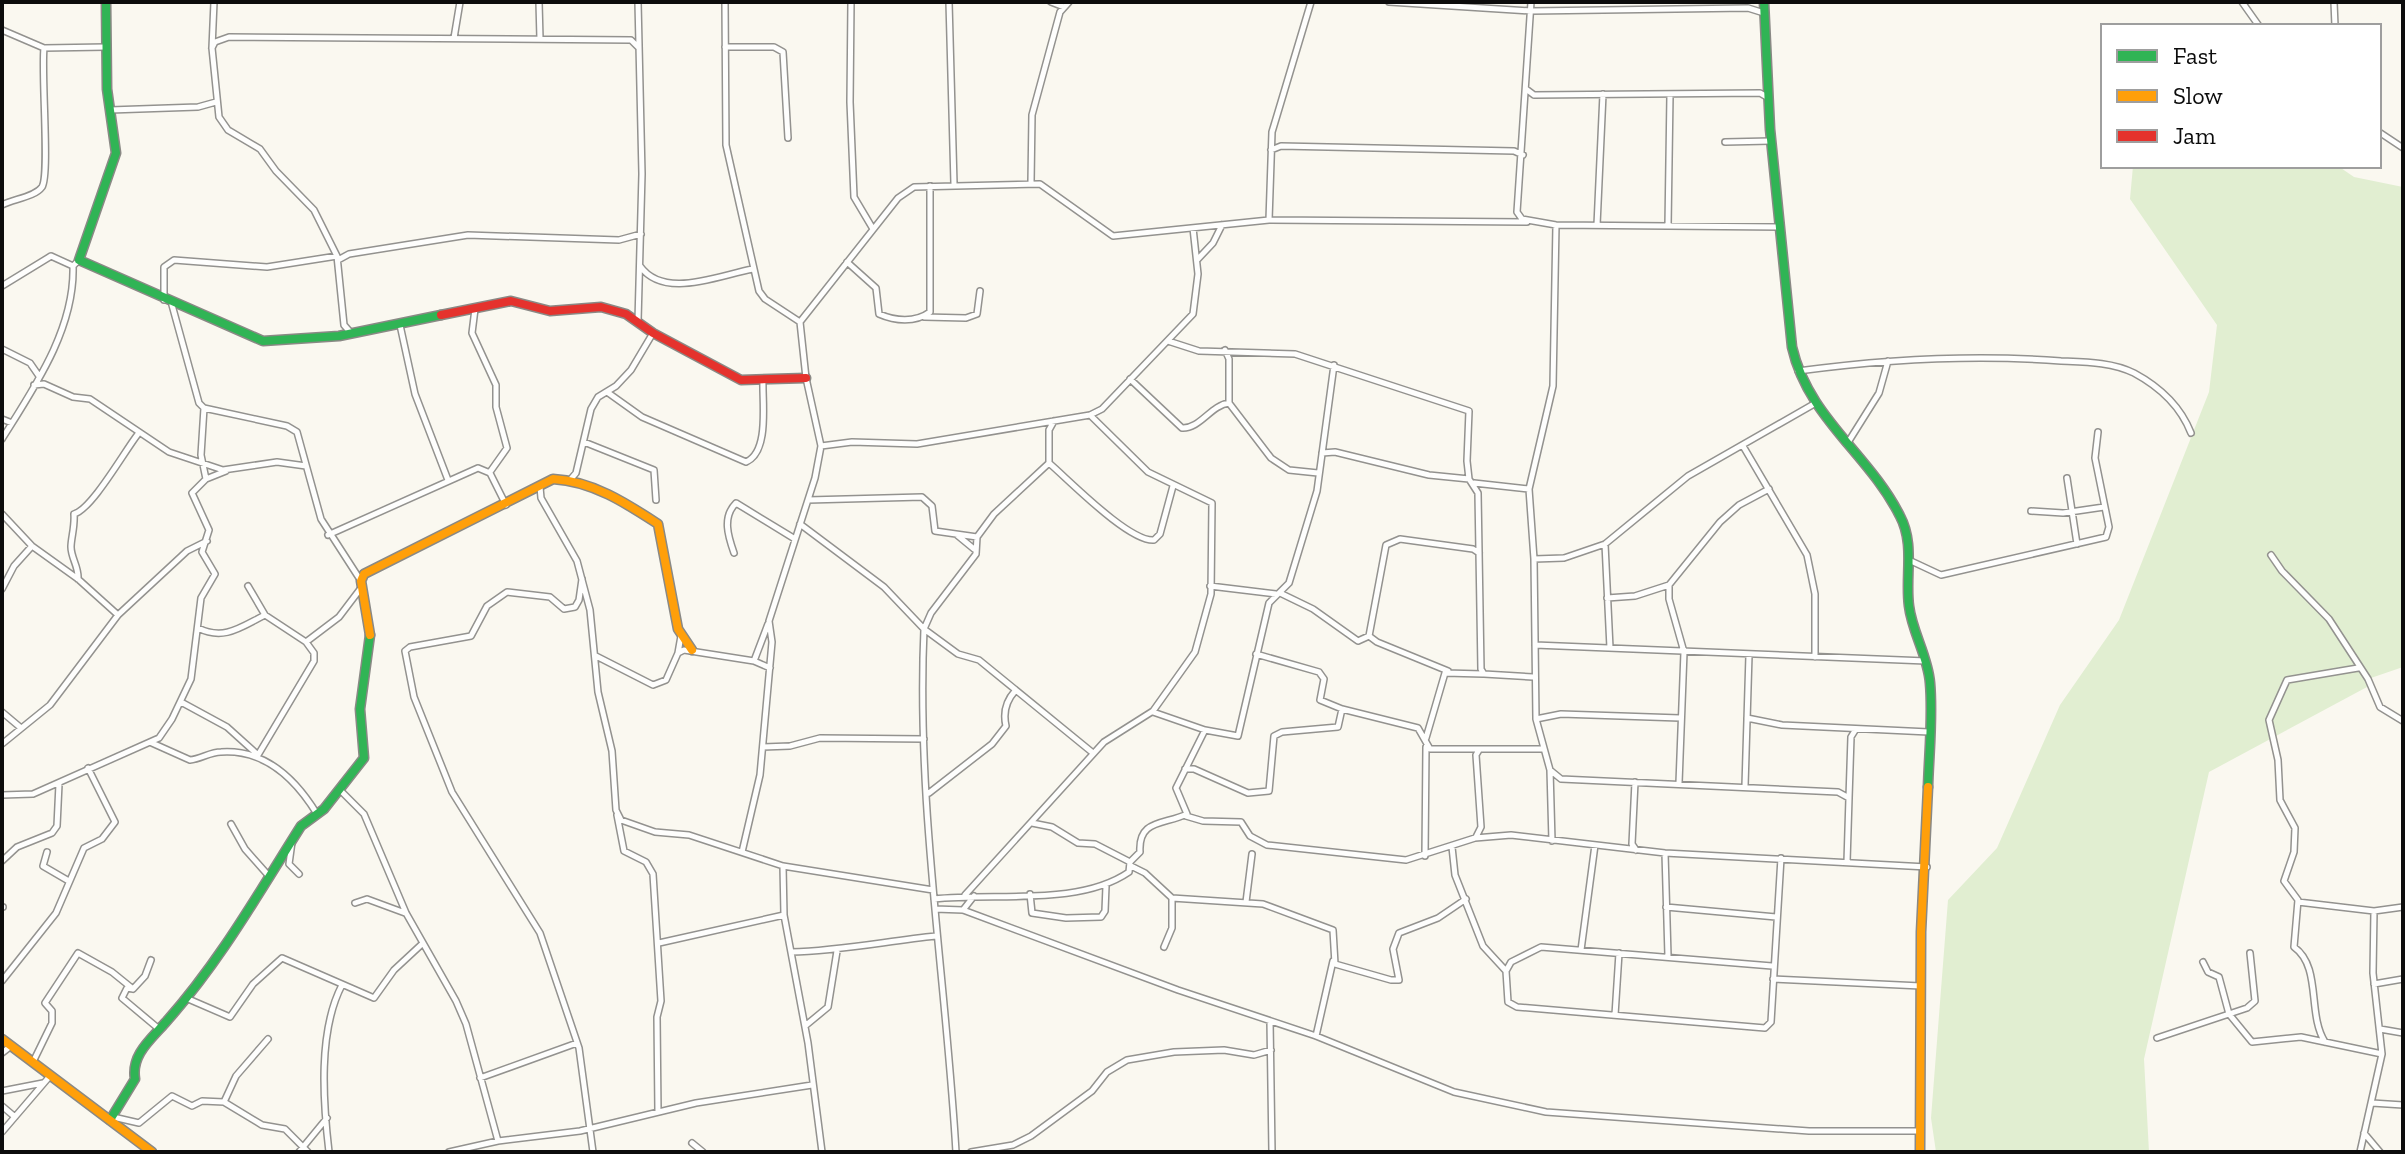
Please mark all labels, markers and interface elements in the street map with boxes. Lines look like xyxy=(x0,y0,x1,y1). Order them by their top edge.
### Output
legend xyxy=(2101,24,2381,168)
text: Fast xyxy=(2173,41,2217,70)
text: Slow xyxy=(2173,81,2223,110)
text: Jam xyxy=(2173,121,2216,150)

